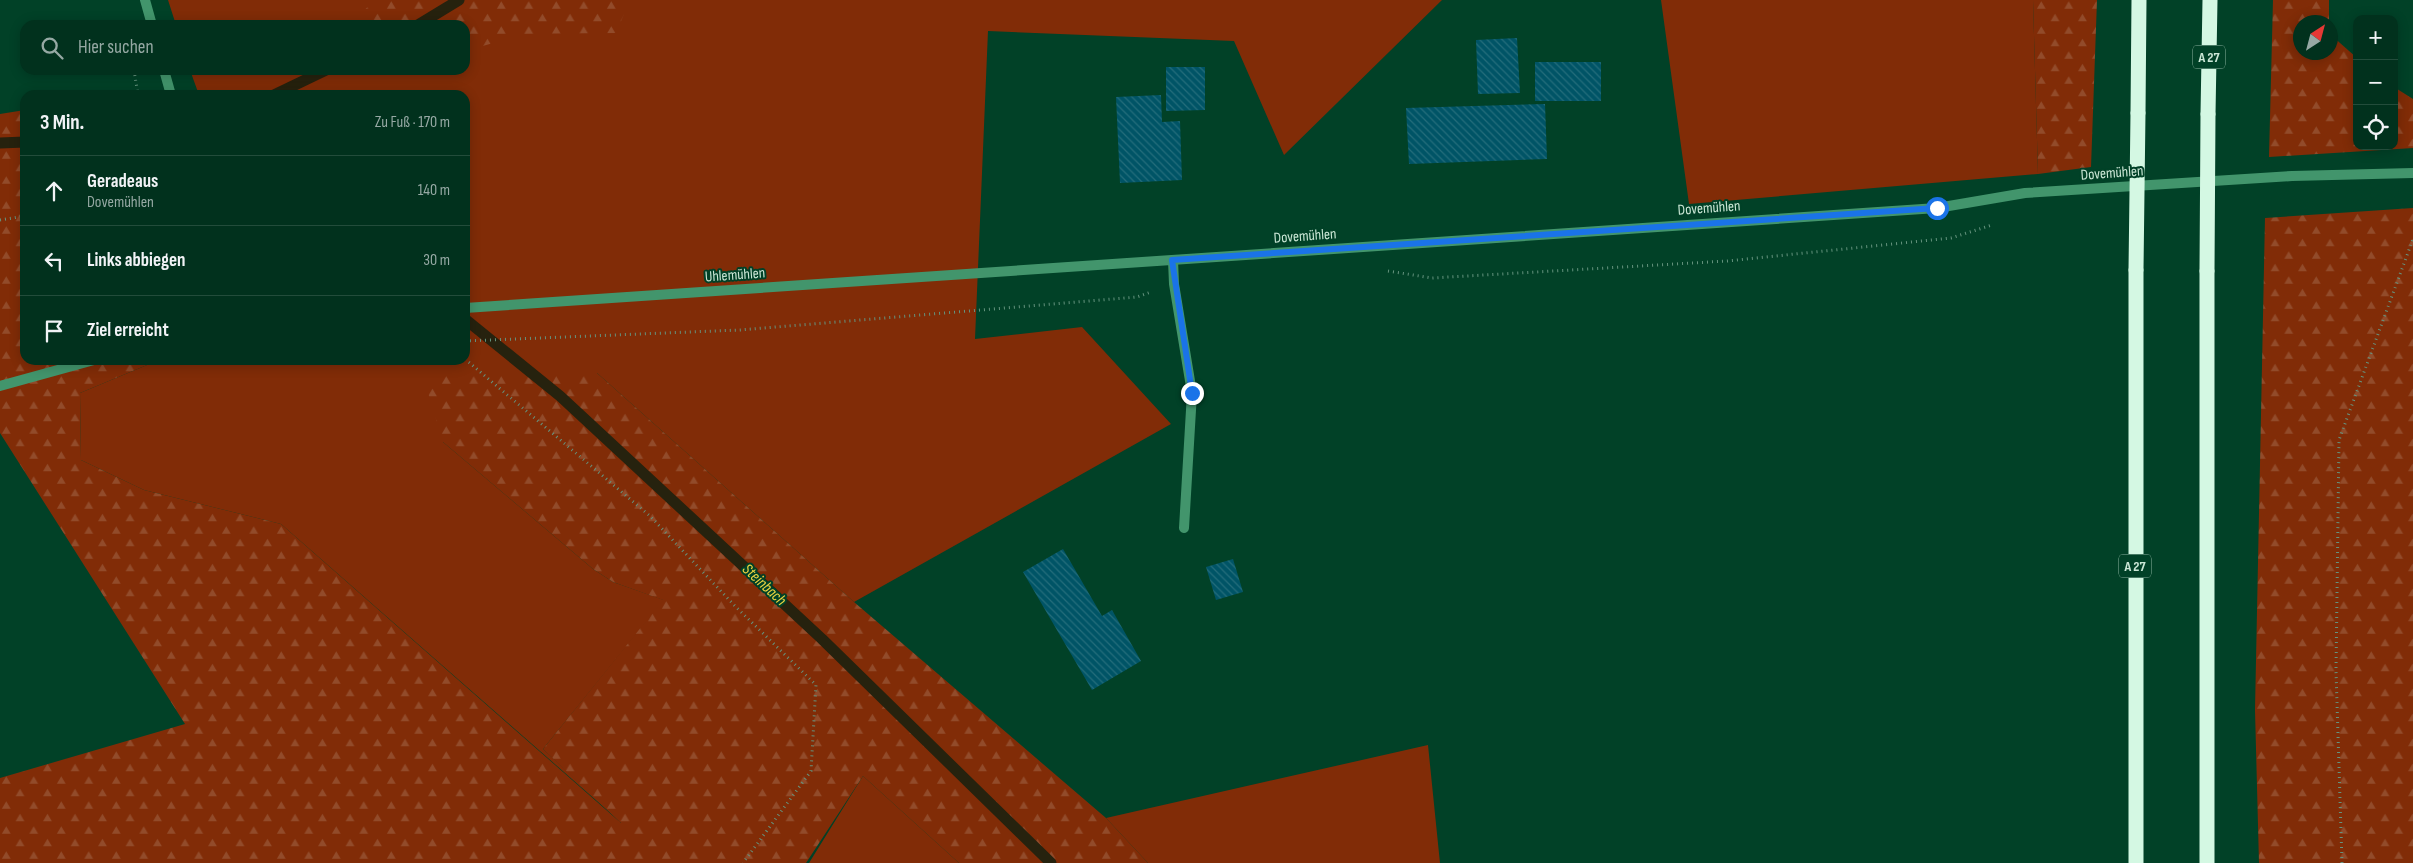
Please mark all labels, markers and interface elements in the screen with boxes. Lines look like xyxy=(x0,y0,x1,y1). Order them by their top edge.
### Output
north arrow xyxy=(2293,15,2338,60)
map controls xyxy=(2353,15,2398,150)
button: + xyxy=(2353,15,2398,60)
search box xyxy=(20,20,470,75)
icon: search xyxy=(38,34,66,62)
text: Hier suchen xyxy=(78,36,154,59)
road number: A 27 xyxy=(2193,46,2225,68)
button: − xyxy=(2353,60,2398,105)
button: locate xyxy=(2353,105,2398,150)
text: 3 Min. xyxy=(40,110,84,135)
text: Zu Fuß · 170 m xyxy=(375,113,450,132)
street label: Dovemühlen xyxy=(2080,161,2144,185)
text: Geradeaus xyxy=(87,170,158,193)
icon: ahead xyxy=(40,177,68,205)
text: 140 m xyxy=(418,181,450,200)
text: Dovemühlen xyxy=(87,193,154,212)
street label: Dovemühlen xyxy=(1677,196,1741,220)
route start xyxy=(1926,197,1949,220)
street label: Dovemühlen xyxy=(1273,224,1337,248)
icon: left xyxy=(40,247,68,275)
text: Links abbiegen xyxy=(87,249,185,272)
text: 30 m xyxy=(423,251,450,270)
street label: Uhlemühlen xyxy=(704,263,766,287)
icon: arrive xyxy=(40,317,68,345)
text: Ziel erreicht xyxy=(87,319,169,342)
route end xyxy=(1181,382,1204,405)
road number: A 27 xyxy=(2119,554,2151,578)
water label: Steinbach xyxy=(738,560,790,610)

